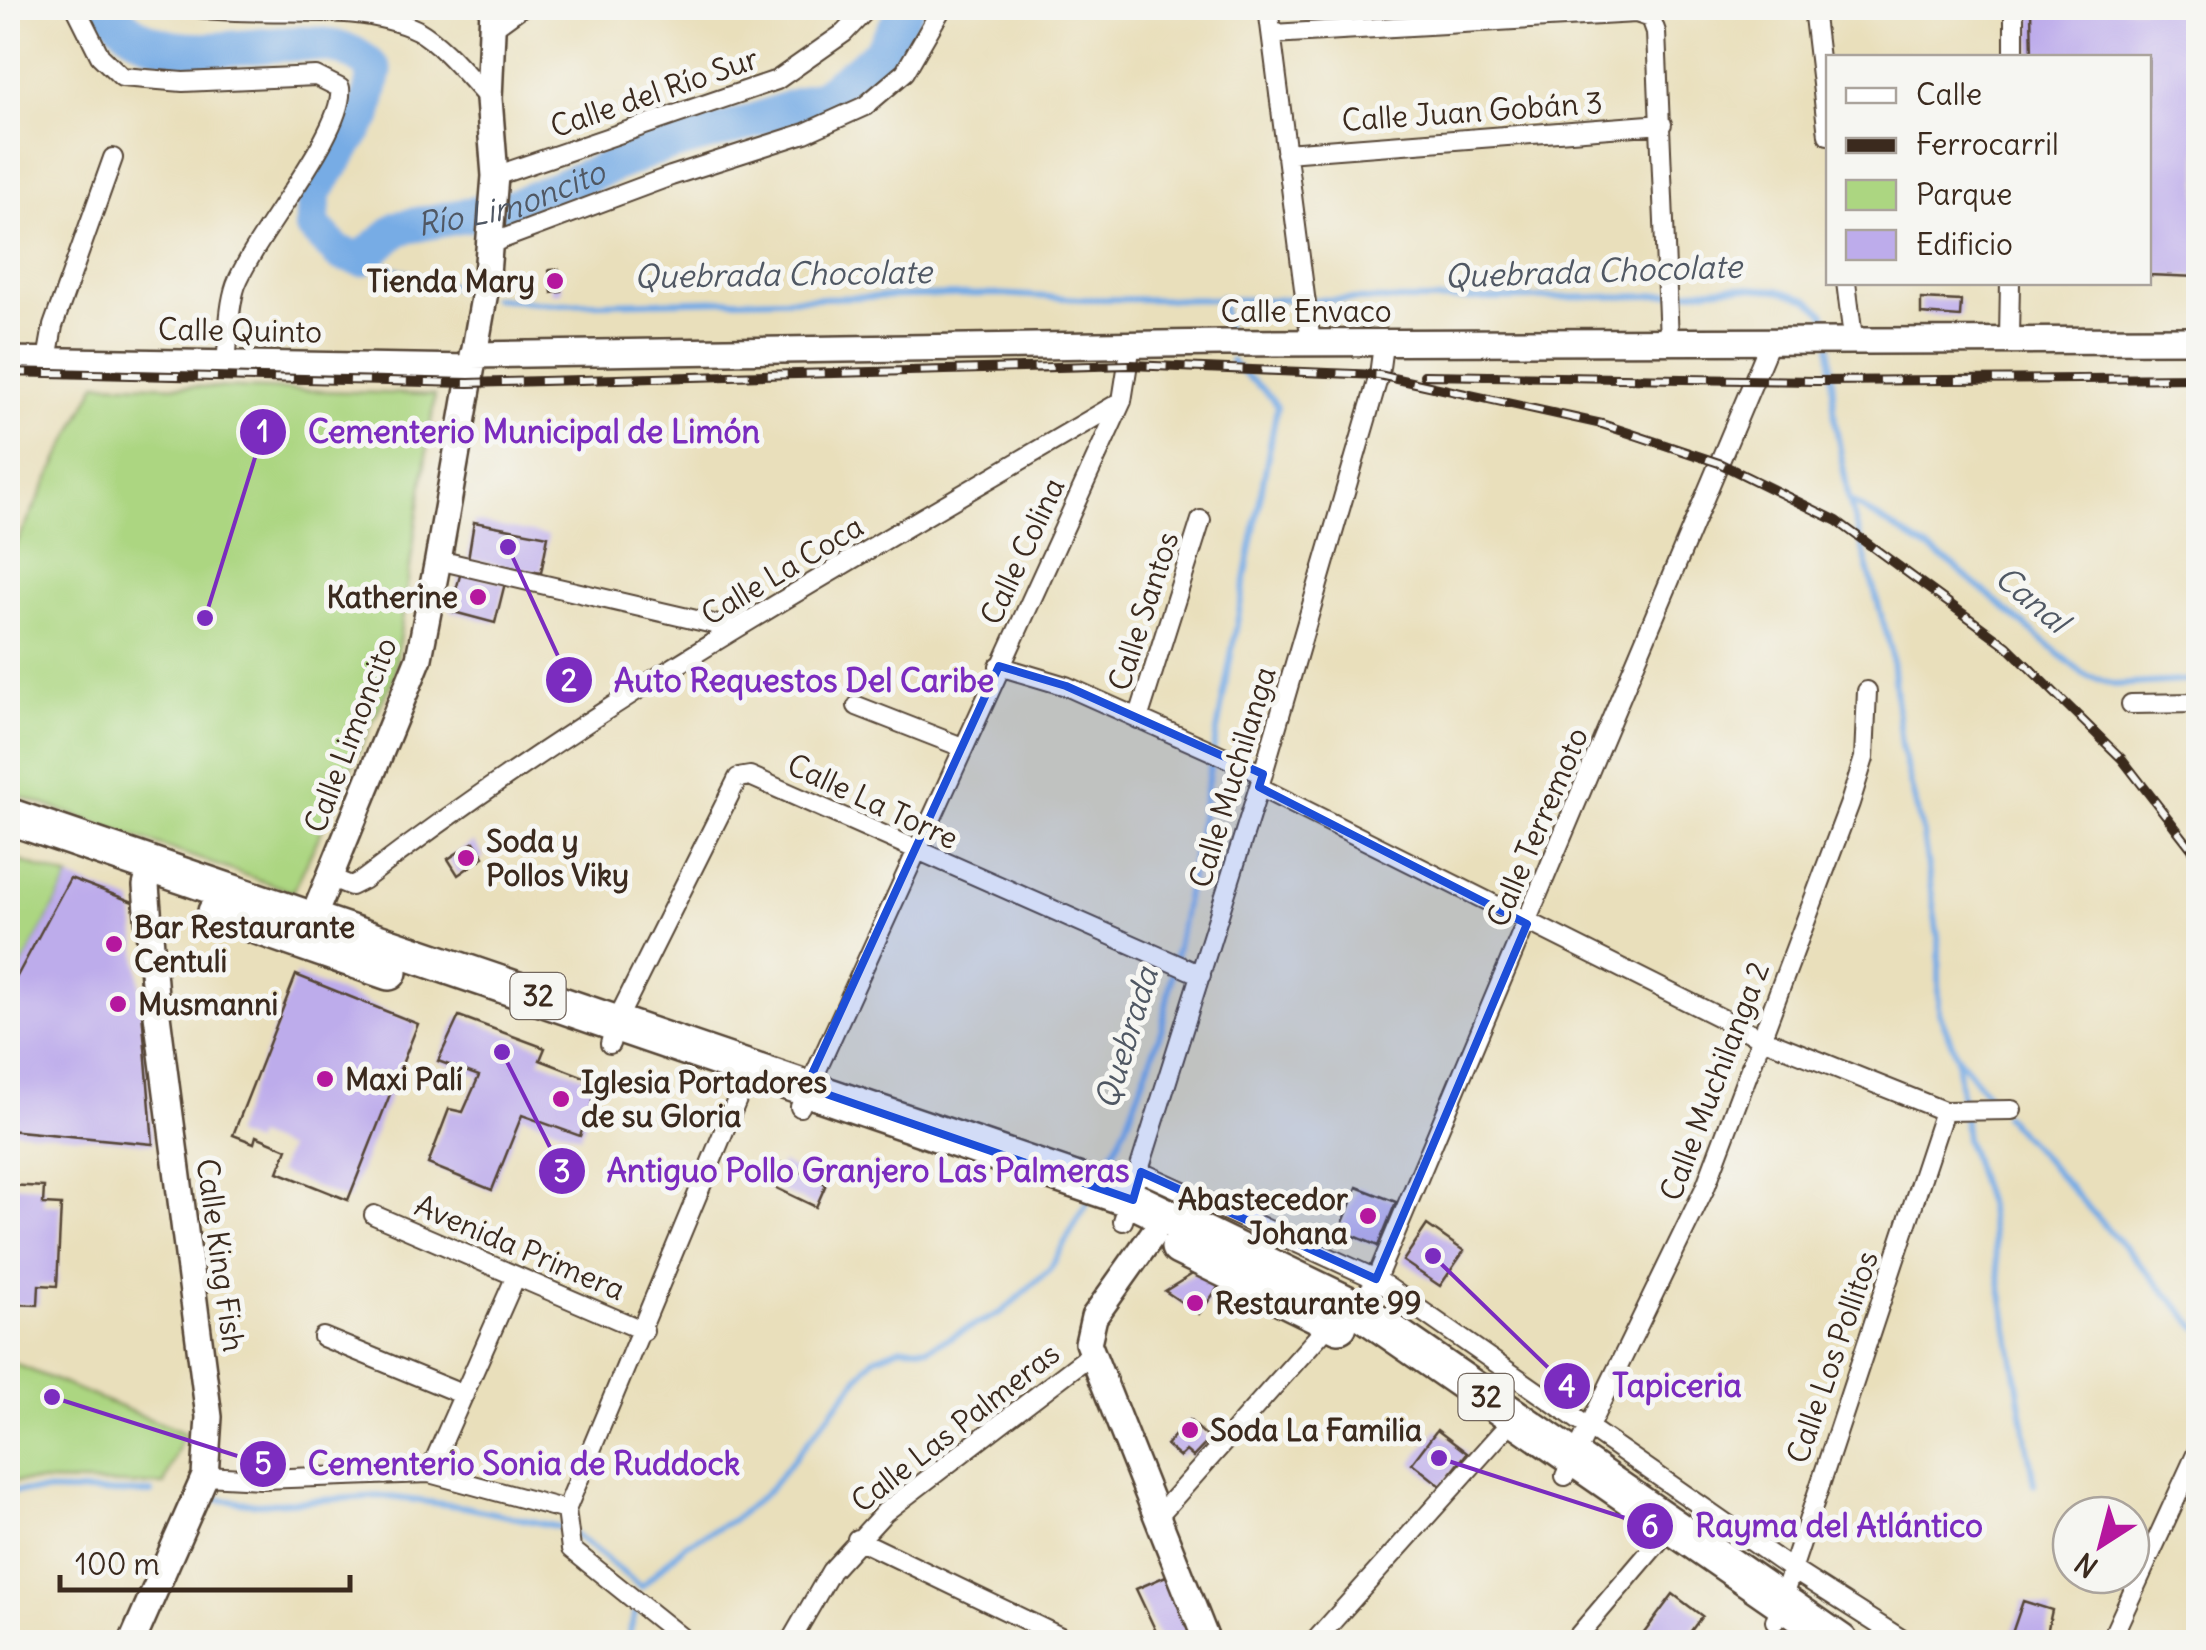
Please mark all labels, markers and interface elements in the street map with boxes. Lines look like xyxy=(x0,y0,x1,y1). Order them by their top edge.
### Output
street label: Calle del Río Sur xyxy=(545,39,763,145)
legend xyxy=(1826,55,2151,285)
text: Calle xyxy=(1916,75,1982,113)
street label: Calle Juan Gobán 3 xyxy=(1340,83,1604,139)
text: Ferrocarril xyxy=(1916,125,2059,163)
water label: Río Limoncito xyxy=(413,150,612,245)
text: Parque xyxy=(1916,175,2012,213)
text: Edificio xyxy=(1916,225,2013,263)
water label: Quebrada Chocolate xyxy=(1444,245,1745,297)
water label: Quebrada Chocolate xyxy=(634,251,935,297)
place label: Tienda Mary xyxy=(367,262,535,300)
marker: Tienda Mary xyxy=(544,270,566,292)
street label: Calle Envaco xyxy=(1220,292,1392,330)
street label: Calle Quinto xyxy=(158,310,322,350)
callout: Cementerio Municipal de Limón xyxy=(238,401,780,463)
text: Cementerio Municipal de Limón xyxy=(308,411,760,452)
text: 1 xyxy=(257,412,269,450)
street label: Calle Colina xyxy=(971,472,1073,630)
street label: Calle La Coca xyxy=(694,507,870,633)
street label: Calle Santos xyxy=(1099,527,1187,695)
water label: Canal xyxy=(1987,557,2080,644)
place label: Katherine xyxy=(326,578,458,616)
marker: Katherine xyxy=(467,586,489,608)
street label: Calle Limoncito xyxy=(295,632,405,838)
callout: Auto Requestos Del Caribe xyxy=(544,649,1014,711)
text: Auto Requestos Del Caribe xyxy=(614,660,994,701)
text: 2 xyxy=(561,661,577,699)
street label: Calle Muchilanga xyxy=(1180,662,1284,892)
street label: Calle Terremoto xyxy=(1478,722,1596,932)
street label: Calle La Torre xyxy=(782,745,964,857)
place label: Soda y Pollos Viky xyxy=(486,822,629,894)
marker: Soda y Pollos Viky xyxy=(455,847,477,869)
place label: Bar Restaurante Centuli xyxy=(134,908,355,980)
marker: Bar Restaurante Centuli xyxy=(103,933,125,955)
street label: Calle Muchilanga 2 xyxy=(1651,956,1777,1206)
water label: Quebrada xyxy=(1085,961,1167,1114)
road number: 32 xyxy=(510,973,566,1019)
place label: Musmanni xyxy=(138,985,278,1023)
marker: Musmanni xyxy=(107,993,129,1015)
place label: Maxi Palí xyxy=(345,1060,463,1098)
place label: Iglesia Portadores de su Gloria xyxy=(581,1063,827,1135)
marker: Maxi Palí xyxy=(314,1068,336,1090)
marker: Iglesia Portadores de su Gloria xyxy=(550,1088,572,1110)
callout: Antiguo Pollo Granjero Las Palmeras xyxy=(537,1140,1149,1202)
text: Antiguo Pollo Granjero Las Palmeras xyxy=(607,1150,1129,1191)
text: 3 xyxy=(553,1152,571,1190)
street label: Calle King Fish xyxy=(189,1156,253,1354)
place label: Abastecedor Johana xyxy=(1178,1180,1349,1252)
street label: Avenida Primera xyxy=(409,1186,631,1308)
marker: Abastecedor Johana xyxy=(1357,1205,1379,1227)
street label: Calle Los Pollitos xyxy=(1778,1246,1886,1468)
place label: Restaurante 99 xyxy=(1215,1284,1422,1322)
marker: Restaurante 99 xyxy=(1184,1292,1206,1314)
street label: Calle Las Palmeras xyxy=(843,1334,1067,1520)
callout: Tapiceria xyxy=(1542,1355,1762,1417)
text: Tapiceria xyxy=(1612,1365,1742,1406)
text: 4 xyxy=(1558,1367,1576,1405)
road number: 32 xyxy=(1458,1374,1514,1420)
place label: Soda La Familia xyxy=(1210,1411,1422,1449)
marker: Soda La Familia xyxy=(1179,1419,1201,1441)
callout: Cementerio Sonia de Ruddock xyxy=(238,1433,760,1495)
text: Cementerio Sonia de Ruddock xyxy=(308,1443,740,1484)
text: 5 xyxy=(254,1444,272,1482)
callout: Rayma del Atlántico xyxy=(1625,1495,2003,1557)
north arrow xyxy=(2051,1495,2151,1595)
text: Rayma del Atlántico xyxy=(1695,1505,1983,1546)
text: 6 xyxy=(1641,1507,1659,1545)
scale bar xyxy=(60,1530,350,1592)
text: 100 m xyxy=(75,1545,160,1583)
text: N xyxy=(2068,1545,2105,1585)

